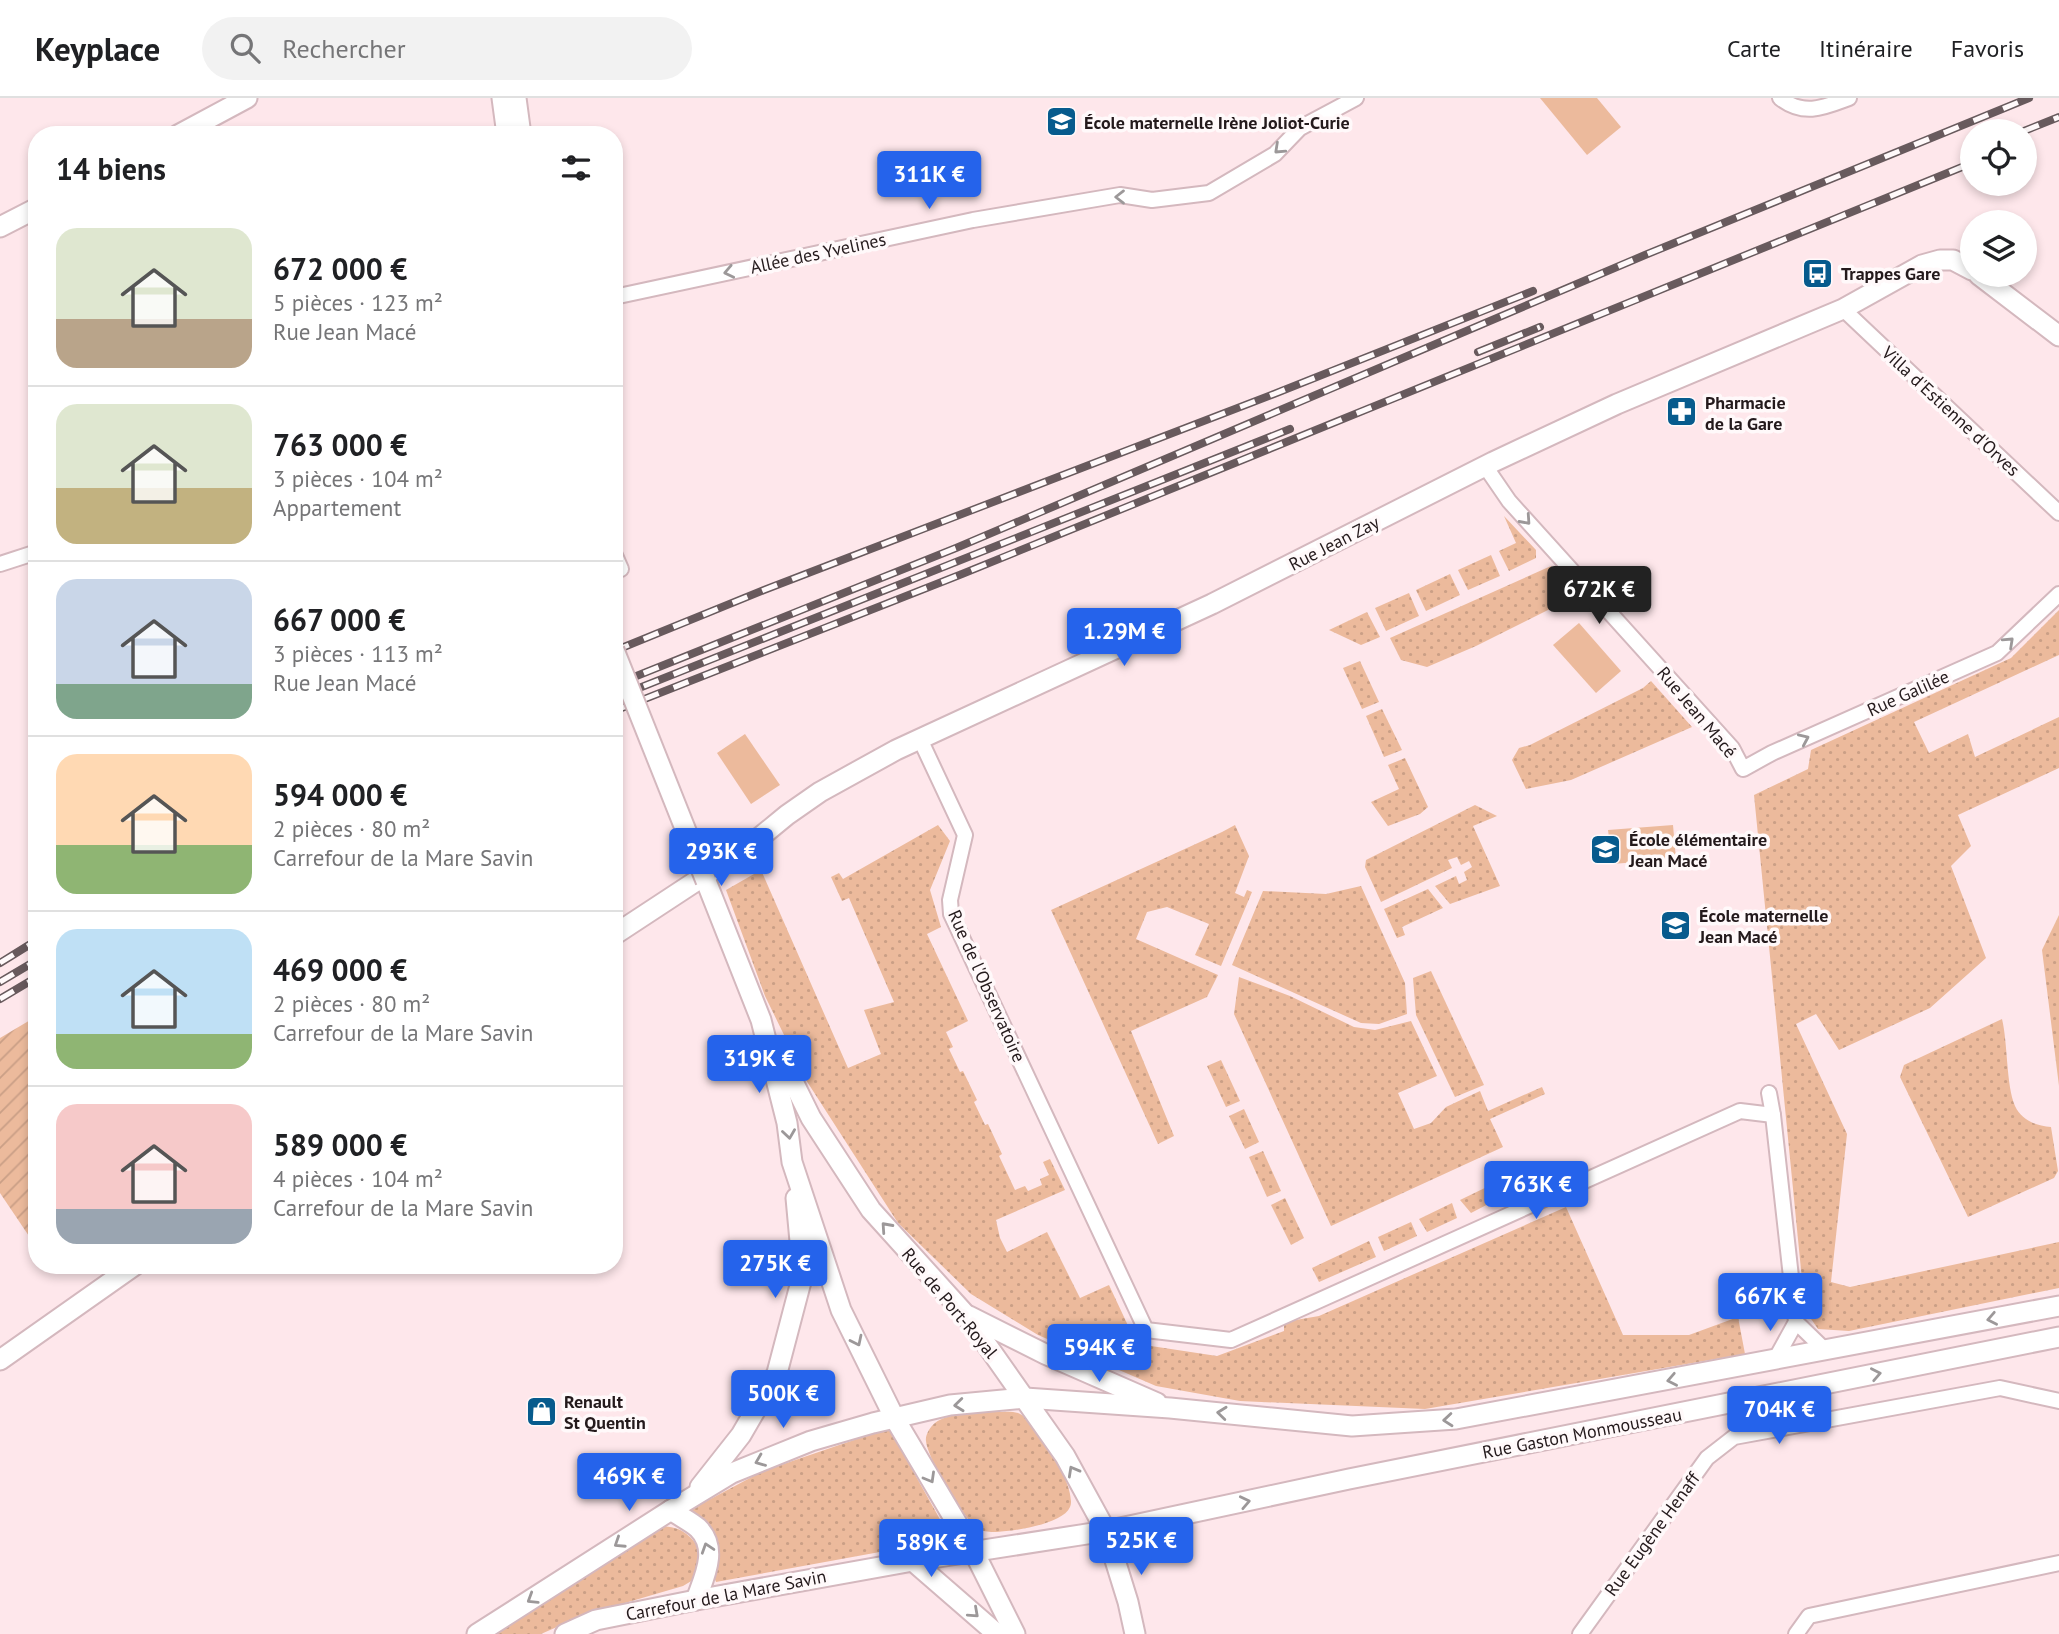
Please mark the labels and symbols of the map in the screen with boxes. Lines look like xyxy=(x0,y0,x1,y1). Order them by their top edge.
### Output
school or university icon: École maternelle Irène Joliot-Curie xyxy=(1044,105,1078,139)
place label: École maternelle Irène Joliot-Curie xyxy=(1084,111,1350,134)
one-way arrow xyxy=(1274,140,1287,153)
pin: 311K € xyxy=(872,152,986,211)
one-way arrow xyxy=(1114,189,1125,205)
street label: Allée des Yvelines xyxy=(748,227,888,279)
bus stop icon: Trappes Gare xyxy=(1801,256,1835,290)
place label: Trappes Gare xyxy=(1841,262,1940,285)
one-way arrow xyxy=(723,264,735,278)
street label: Villa d'Estienne d'Orves xyxy=(1876,340,2025,481)
place label: Pharmacie de la Gare xyxy=(1705,391,1786,435)
pharmacy icon: Pharmacie de la Gare xyxy=(1665,395,1699,429)
street label: Rue Jean Zay xyxy=(1285,510,1384,576)
one-way arrow xyxy=(1518,512,1530,525)
pin: 672K € xyxy=(1542,566,1656,626)
pin: 1.29M € xyxy=(1059,608,1189,668)
one-way arrow xyxy=(2001,638,2014,650)
street label: Rue Jean Macé xyxy=(1652,662,1742,762)
street label: Rue Galilée xyxy=(1863,665,1953,721)
one-way arrow xyxy=(1797,733,1809,747)
pin: 293K € xyxy=(664,828,778,888)
place label: École élémentaire Jean Macé xyxy=(1628,828,1767,872)
school or university icon: École élémentaire Jean Macé xyxy=(1589,832,1623,866)
place label: École maternelle Jean Macé xyxy=(1698,904,1828,948)
street label: Rue de l'Observatoire xyxy=(943,906,1031,1066)
school or university icon: École maternelle Jean Macé xyxy=(1659,908,1693,942)
pin: 319K € xyxy=(702,1035,816,1095)
one-way arrow xyxy=(781,1128,796,1140)
pin: 763K € xyxy=(1479,1162,1593,1221)
one-way arrow xyxy=(882,1222,894,1235)
pin: 275K € xyxy=(718,1240,832,1300)
street label: Rue de Port-Royal xyxy=(897,1243,1003,1364)
pin: 667K € xyxy=(1713,1274,1827,1333)
one-way arrow xyxy=(1986,1311,1998,1326)
pin: 594K € xyxy=(1042,1324,1156,1384)
one-way arrow xyxy=(848,1334,862,1346)
one-way arrow xyxy=(1870,1367,1882,1382)
pin: 500K € xyxy=(726,1370,840,1430)
one-way arrow xyxy=(1666,1371,1678,1386)
pin: 704K € xyxy=(1722,1386,1836,1446)
place label: Renault St Quentin xyxy=(564,1390,646,1434)
shop icon: Renault St Quentin xyxy=(524,1394,558,1428)
one-way arrow xyxy=(954,1397,965,1412)
street label: Rue Gaston Monmousseau xyxy=(1480,1402,1684,1464)
one-way arrow xyxy=(1216,1406,1227,1421)
one-way arrow xyxy=(1442,1412,1453,1427)
one-way arrow xyxy=(755,1453,767,1467)
pin: 469K € xyxy=(572,1454,686,1513)
one-way arrow xyxy=(1068,1466,1082,1478)
street label: Rue Eugène Henaff xyxy=(1599,1467,1705,1600)
one-way arrow xyxy=(921,1470,934,1483)
one-way arrow xyxy=(1239,1495,1251,1510)
pin: 525K € xyxy=(1084,1518,1198,1577)
pin: 589K € xyxy=(874,1520,988,1579)
one-way arrow xyxy=(614,1535,627,1547)
one-way arrow xyxy=(700,1542,715,1554)
street label: Carrefour de la Mare Savin xyxy=(624,1564,828,1626)
one-way arrow xyxy=(527,1591,540,1604)
one-way arrow xyxy=(966,1605,979,1617)

